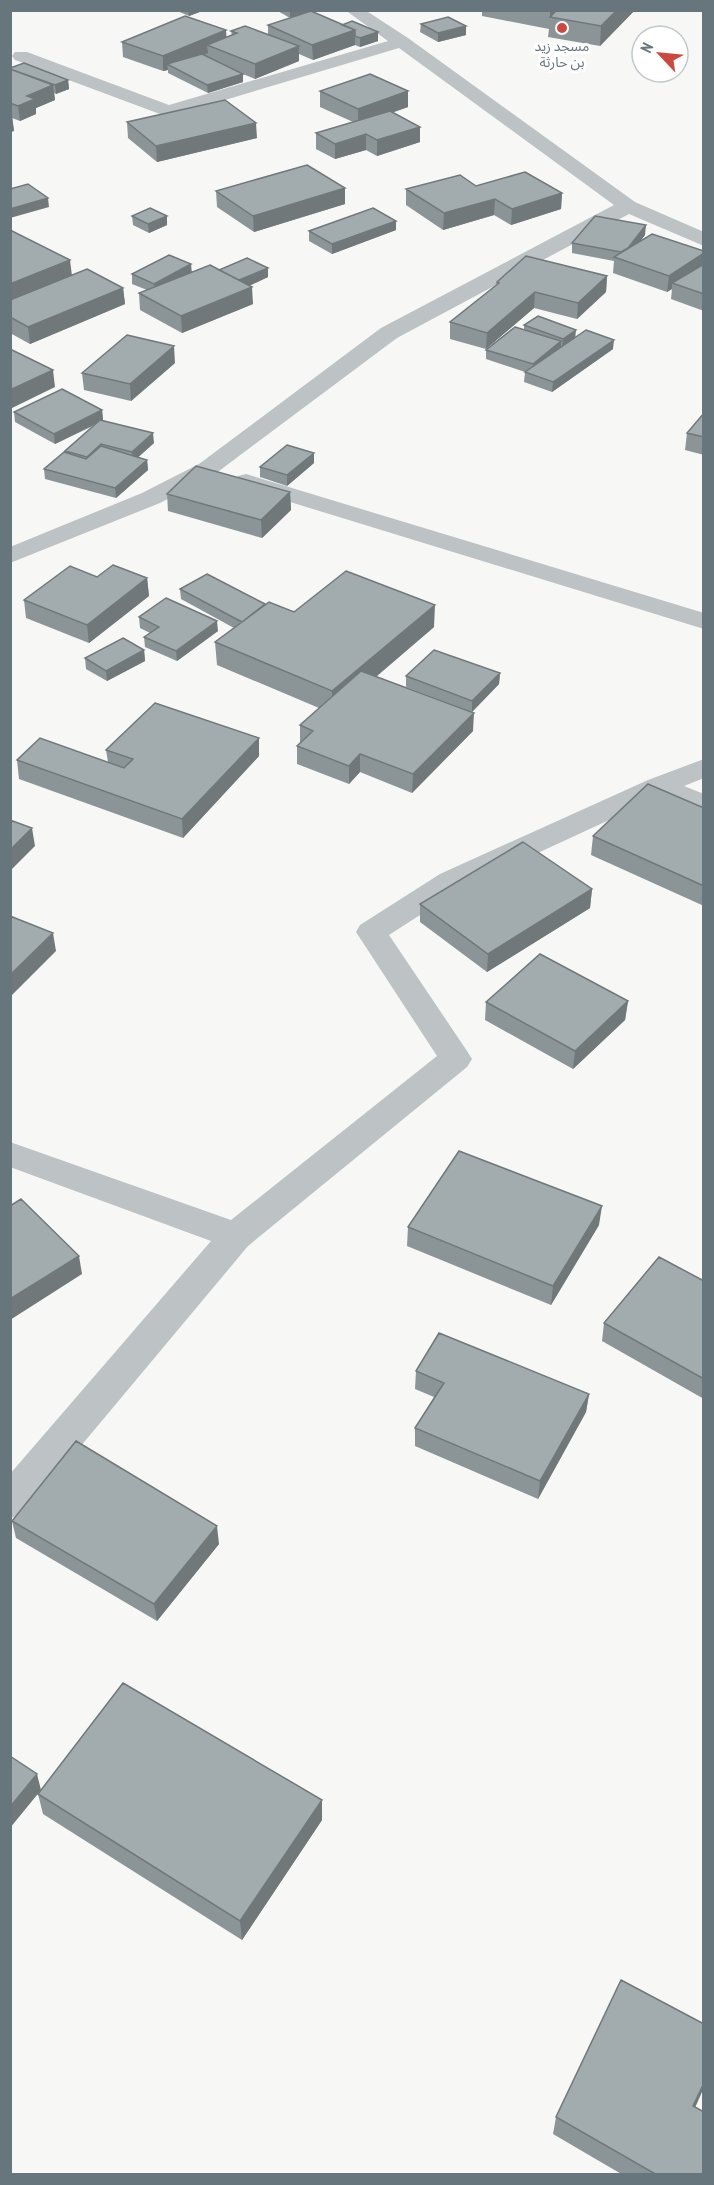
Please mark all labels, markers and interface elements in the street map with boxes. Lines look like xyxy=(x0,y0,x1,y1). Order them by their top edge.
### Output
marker: مسجد زيد بن حارثة xyxy=(555,21,569,35)
north arrow xyxy=(630,24,690,84)
place label: مسجد زيد بن حارثة xyxy=(535,37,589,71)
text: N xyxy=(636,39,657,56)

